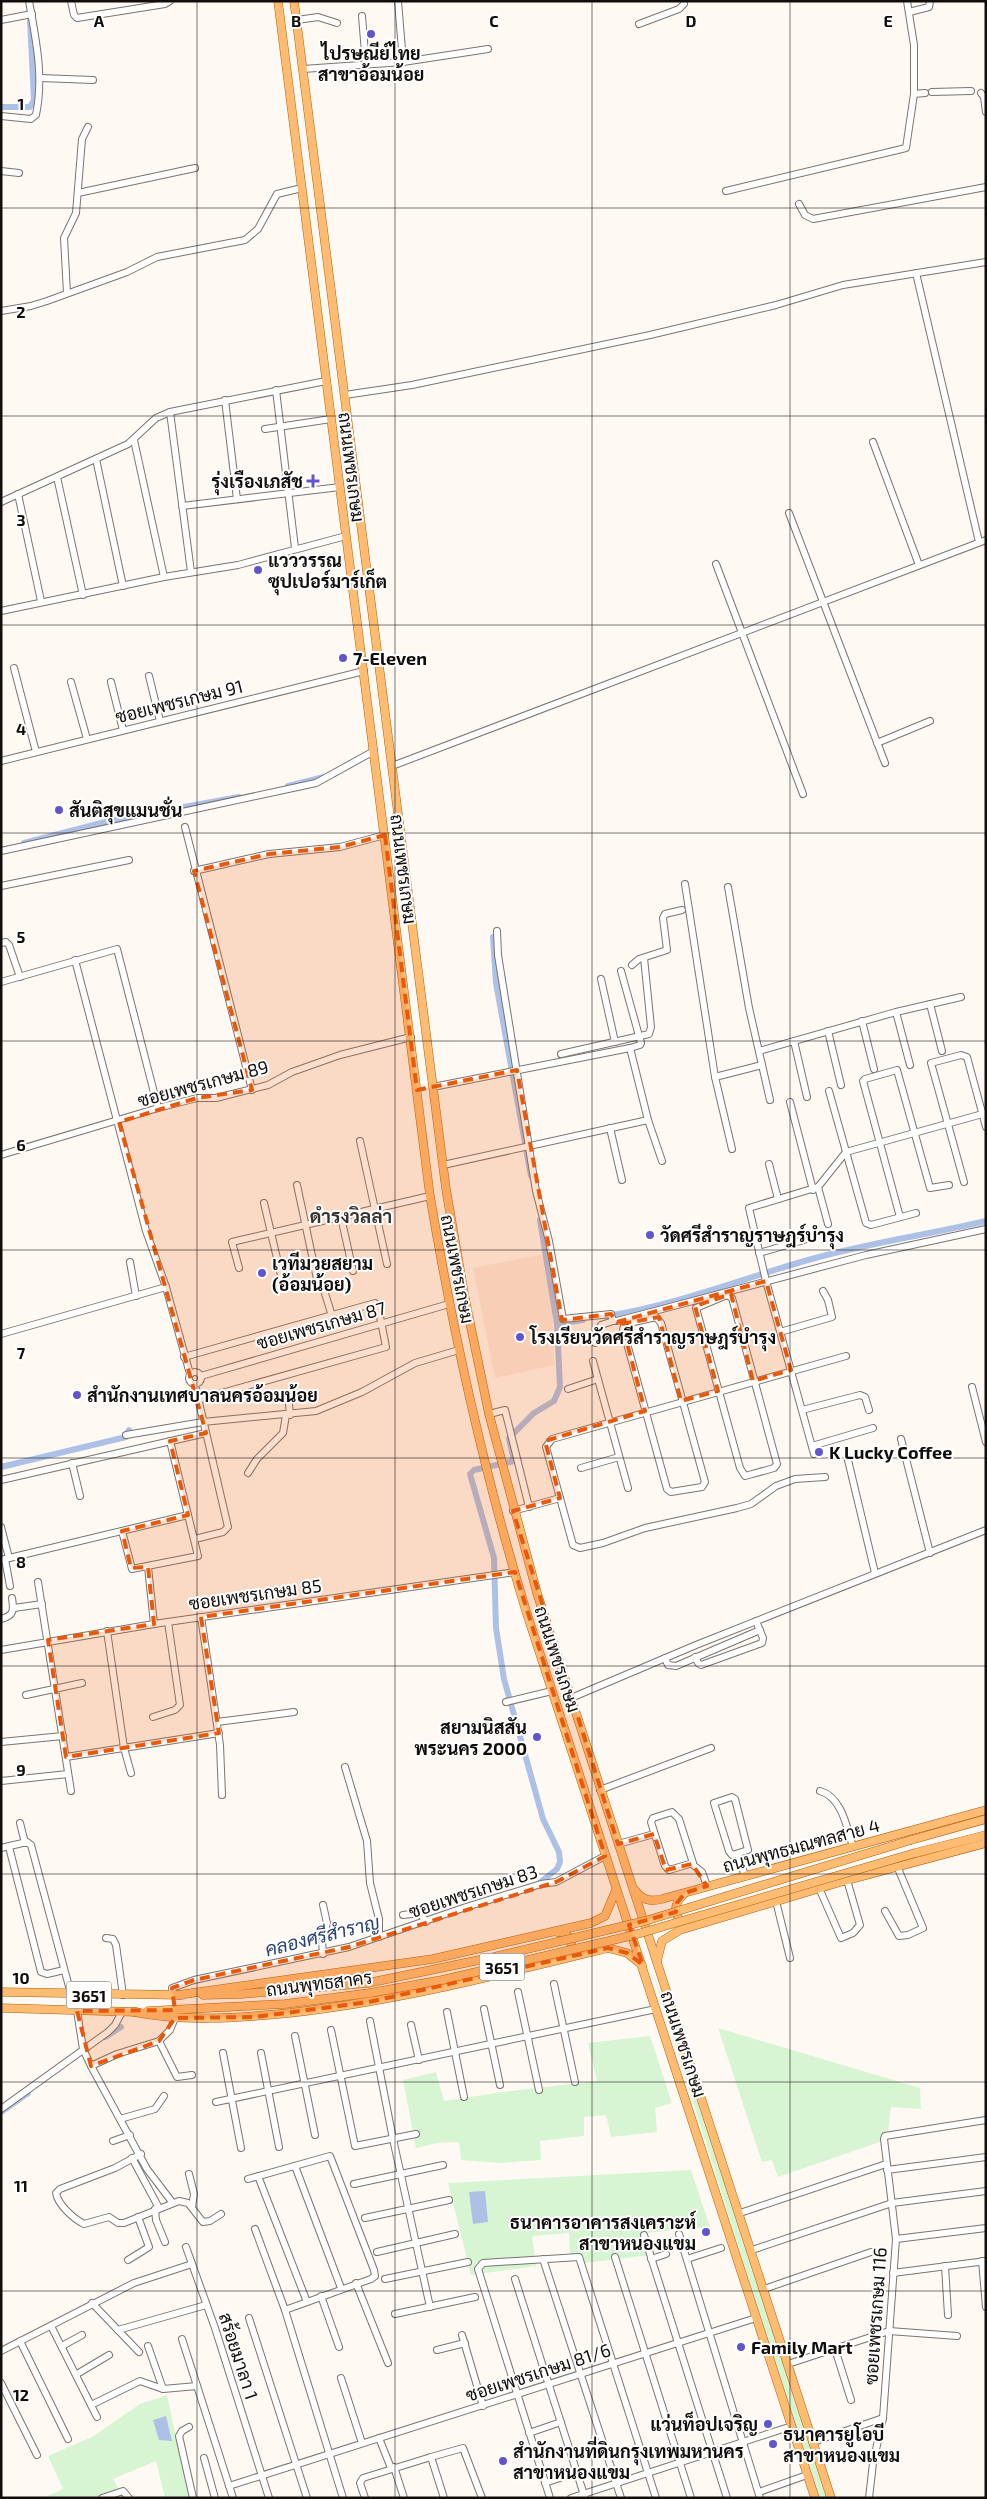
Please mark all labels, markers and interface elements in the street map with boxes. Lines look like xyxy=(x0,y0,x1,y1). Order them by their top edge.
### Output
text: A xyxy=(94,11,105,30)
text: B xyxy=(291,11,301,30)
text: C xyxy=(489,11,499,30)
text: D xyxy=(686,11,697,30)
text: E xyxy=(883,11,893,30)
marker: ไปรษณีย์ไทย สาขาอ้อมน้อย xyxy=(365,28,377,40)
place label: ไปรษณีย์ไทย สาขาอ้อมน้อย xyxy=(318,41,424,85)
text: 1 xyxy=(18,94,24,113)
text: 2 xyxy=(16,302,26,321)
street label: ถนนเพชรเกษม xyxy=(334,411,370,523)
place label: รุ่งเรืองเภสัช xyxy=(211,470,303,496)
marker: รุ่งเรืองเภสัช xyxy=(307,475,319,487)
text: 3 xyxy=(16,510,26,529)
place label: แวววรรณ ซุปเปอร์มาร์เก็ต xyxy=(268,549,387,596)
marker: แวววรรณ ซุปเปอร์มาร์เก็ต xyxy=(252,564,264,576)
place label: 7-Eleven xyxy=(353,647,427,669)
marker: 7-Eleven xyxy=(337,652,349,664)
street label: ซอยเพชรเกษม 91 xyxy=(113,675,245,727)
text: 4 xyxy=(16,719,26,738)
place label: สันติสุขแมนชั่น xyxy=(69,796,183,825)
marker: สันติสุขแมนชั่น xyxy=(53,804,65,816)
street label: ถนนเพชรเกษม xyxy=(386,813,422,925)
text: 5 xyxy=(17,927,26,946)
street label: ซอยเพชรเกษม 89 xyxy=(135,1055,271,1111)
text: 6 xyxy=(16,1135,26,1154)
district label: ดำรงวิลล่า xyxy=(310,1204,392,1227)
street label: ถนนเพชรเกษม xyxy=(437,1213,479,1325)
place label: วัดศรีสําราญราษฎร์บํารุง xyxy=(660,1223,844,1250)
marker: วัดศรีสําราญราษฎร์บํารุง xyxy=(644,1229,656,1241)
place label: เวทีมวยสยาม (อ้อมน้อย) xyxy=(272,1251,373,1295)
marker: เวทีมวยสยาม (อ้อมน้อย) xyxy=(256,1267,268,1279)
street label: ซอยเพชรเกษม 87 xyxy=(254,1296,388,1354)
place label: โรงเรียนวัดศรีสําราญราษฎร์บํารุง xyxy=(529,1325,776,1352)
marker: โรงเรียนวัดศรีสําราญราษฎร์บํารุง xyxy=(514,1331,526,1343)
text: 7 xyxy=(17,1343,26,1362)
place label: สำนักงานเทศบาลนครอ้อมน้อย xyxy=(87,1384,318,1406)
marker: สำนักงานเทศบาลนครอ้อมน้อย xyxy=(71,1389,83,1401)
place label: K Lucky Coffee xyxy=(829,1441,952,1463)
marker: K Lucky Coffee xyxy=(813,1446,825,1458)
text: 8 xyxy=(16,1552,26,1571)
street label: ซอยเพชรเกษม 85 xyxy=(187,1574,323,1614)
street label: ถนนเพชรเกษม xyxy=(530,1603,586,1715)
place label: สยามนิสสัน พระนคร 2000 xyxy=(415,1716,527,1759)
marker: สยามนิสสัน พระนคร 2000 xyxy=(531,1731,543,1743)
text: 9 xyxy=(16,1760,26,1779)
street label: ถนนพุทธมณฑลสาย 4 xyxy=(720,1813,882,1878)
street label: ซอยเพชรเกษม 83 xyxy=(406,1860,540,1922)
water label: คลองศรีสำราญ xyxy=(262,1910,382,1961)
road number: 3651 xyxy=(480,1954,524,1980)
street label: ถนนพุทธสาคร xyxy=(265,1966,374,2002)
text: 10 xyxy=(12,1968,30,1987)
road number: 3651 xyxy=(66,1982,112,2008)
street label: ถนนเพชรเกษม xyxy=(656,1988,712,2100)
text: 11 xyxy=(14,2176,28,2195)
place label: ธนาคารอาคารสงเคราะห์ สาขาหนองแขม xyxy=(510,2210,697,2254)
marker: ธนาคารอาคารสงเคราะห์ สาขาหนองแขม xyxy=(700,2226,712,2238)
street label: ซอยเพชรเกษม 116 xyxy=(859,2246,891,2386)
street label: สร้อยมาลา 1 xyxy=(215,2310,263,2402)
place label: Family Mart xyxy=(751,2336,853,2358)
street label: ซอยเพชรเกษม 81/6 xyxy=(463,2338,613,2406)
marker: Family Mart xyxy=(735,2341,747,2353)
text: 12 xyxy=(13,2385,29,2404)
place label: แว่นท็อปเจริญ xyxy=(650,2411,758,2436)
marker: แว่นท็อปเจริญ xyxy=(762,2418,774,2430)
place label: ธนาคารยูโอบี สาขาหนองแขม xyxy=(783,2422,900,2466)
place label: สำนักงานที่ดินกรุงเทพมหานคร สาขาหนองแขม xyxy=(513,2436,744,2483)
marker: ธนาคารยูโอบี สาขาหนองแขม xyxy=(767,2438,779,2450)
marker: สำนักงานที่ดินกรุงเทพมหานคร สาขาหนองแขม xyxy=(497,2455,509,2467)

